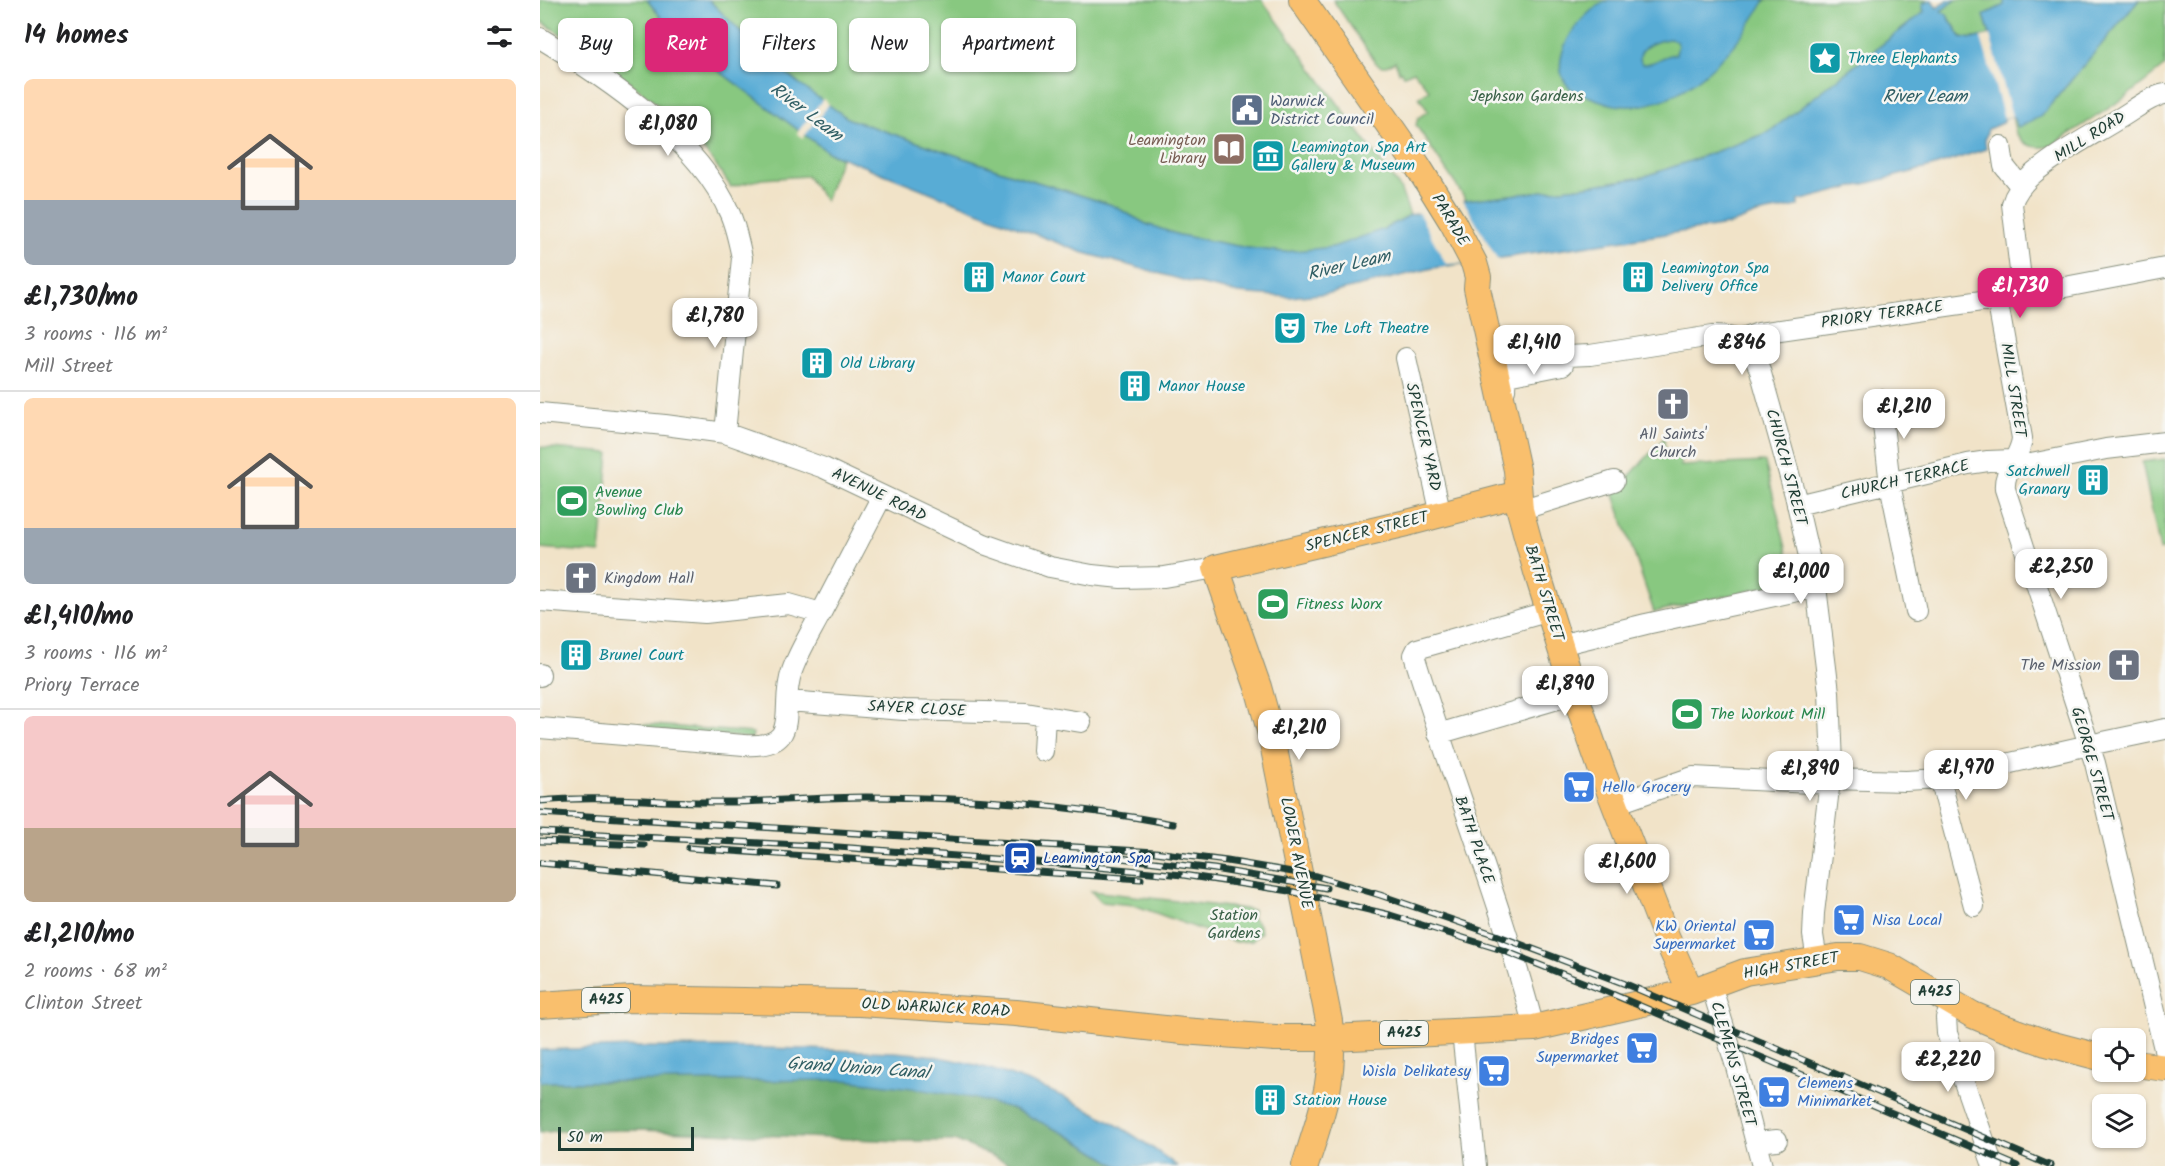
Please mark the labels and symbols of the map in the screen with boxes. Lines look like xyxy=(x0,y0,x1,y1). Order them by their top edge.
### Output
place icon: Three Elephants xyxy=(1807,40,1843,76)
place label: Three Elephants xyxy=(1848,46,1957,71)
water label: River Leam xyxy=(764,76,850,151)
water label: River Leam xyxy=(1883,83,1969,112)
park label: Jephson Gardens xyxy=(1470,84,1584,109)
place label: Warwick District Council xyxy=(1270,89,1374,132)
public building icon: Warwick District Council xyxy=(1229,92,1265,128)
street label: MILL ROAD xyxy=(2049,105,2131,169)
pin: £1,080 xyxy=(619,106,717,157)
place label: Leamington Library xyxy=(1128,128,1206,171)
library icon: Leamington Library xyxy=(1211,131,1247,167)
place label: Leamington Spa Art Gallery & Museum xyxy=(1291,135,1428,178)
museum icon: Leamington Spa Art Gallery & Museum xyxy=(1250,138,1286,174)
street label: PARADE xyxy=(1425,189,1476,251)
water label: River Leam xyxy=(1305,242,1395,290)
place label: Leamington Spa Delivery Office xyxy=(1661,256,1769,299)
building icon: Manor Court xyxy=(961,259,997,295)
building icon: Leamington Spa Delivery Office xyxy=(1620,259,1656,295)
place label: Manor Court xyxy=(1002,265,1086,290)
pin: £1,730 xyxy=(1971,268,2069,319)
street label: PRIORY TERRACE xyxy=(1819,294,1945,336)
pin: £1,780 xyxy=(666,298,764,349)
theatre icon: The Loft Theatre xyxy=(1272,310,1308,346)
place label: The Loft Theatre xyxy=(1313,316,1429,341)
pin: £1,410 xyxy=(1485,325,1583,376)
pin: £846 xyxy=(1706,325,1778,376)
street label: MILL STREET xyxy=(1993,341,2033,440)
building icon: Old Library xyxy=(799,345,835,381)
place label: Old Library xyxy=(840,351,915,376)
building icon: Manor House xyxy=(1117,368,1153,404)
place label: Manor House xyxy=(1158,374,1245,399)
street label: SPENCER YARD xyxy=(1398,380,1448,494)
church icon: All Saints' Church xyxy=(1655,386,1691,422)
pin: £1,210 xyxy=(1855,389,1953,440)
street label: CHURCH STREET xyxy=(1758,406,1814,529)
place label: All Saints' Church xyxy=(1639,422,1708,465)
street label: CHURCH TERRACE xyxy=(1838,453,1972,507)
place label: Satchwell Granary xyxy=(2006,459,2070,502)
street label: AVENUE ROAD xyxy=(827,461,931,529)
building icon: Satchwell Granary xyxy=(2075,462,2111,498)
place label: Avenue Bowling Club xyxy=(595,480,684,523)
sports icon: Avenue Bowling Club xyxy=(554,483,590,519)
street label: SPENCER STREET xyxy=(1303,504,1432,559)
street label: BATH STREET xyxy=(1518,542,1571,646)
pin: £2,250 xyxy=(2012,549,2110,600)
pin: £1,000 xyxy=(1752,554,1850,605)
church icon: Kingdom Hall xyxy=(563,560,599,596)
place label: Kingdom Hall xyxy=(604,566,694,591)
sports icon: Fitness Worx xyxy=(1255,586,1291,622)
place label: Fitness Worx xyxy=(1296,592,1383,617)
building icon: Brunel Court xyxy=(558,637,594,673)
place label: Brunel Court xyxy=(599,643,685,668)
church icon: The Mission xyxy=(2106,647,2142,683)
place label: The Mission xyxy=(2021,653,2101,678)
pin: £1,890 xyxy=(1516,666,1614,717)
street label: SAYER CLOSE xyxy=(867,694,967,724)
sports icon: The Workout Mill xyxy=(1669,696,1705,732)
place label: The Workout Mill xyxy=(1710,702,1825,727)
street label: GEORGE STREET xyxy=(2064,704,2121,825)
pin: £1,210 xyxy=(1250,710,1348,761)
pin: £1,970 xyxy=(1917,750,2015,801)
pin: £1,890 xyxy=(1761,751,1859,802)
supermarket icon: Hello Grocery xyxy=(1561,769,1597,805)
place label: Hello Grocery xyxy=(1602,775,1691,800)
street label: BATH PLACE xyxy=(1447,793,1501,888)
street label: LOWER AVENUE xyxy=(1273,795,1319,912)
station icon: Leamington Spa xyxy=(1002,840,1038,876)
pin: £1,600 xyxy=(1578,844,1676,895)
place label: Leamington Spa xyxy=(1043,846,1151,871)
supermarket icon: Nisa Local xyxy=(1831,902,1867,938)
park label: Station Gardens xyxy=(1207,903,1261,946)
place label: Nisa Local xyxy=(1872,908,1942,933)
place label: KW Oriental Supermarket xyxy=(1653,914,1737,957)
supermarket icon: KW Oriental Supermarket xyxy=(1741,917,1777,953)
street label: HIGH STREET xyxy=(1741,945,1842,987)
road number: A425 xyxy=(1911,980,1959,1004)
road number: A425 xyxy=(582,988,630,1012)
street label: OLD WARWICK ROAD xyxy=(861,992,1011,1024)
street label: CLEMENS STREET xyxy=(1703,999,1763,1131)
road number: A425 xyxy=(1380,1021,1428,1045)
place label: Bridges Supermarket xyxy=(1536,1027,1620,1070)
supermarket icon: Bridges Supermarket xyxy=(1624,1030,1660,1066)
pin: £2,220 xyxy=(1899,1042,1997,1093)
water label: Grand Union Canal xyxy=(786,1050,934,1089)
supermarket icon: Wisla Delikatesy xyxy=(1476,1053,1512,1089)
place label: Wisla Delikatesy xyxy=(1362,1059,1471,1084)
place label: Clemens Minimarket xyxy=(1797,1071,1873,1114)
supermarket icon: Clemens Minimarket xyxy=(1756,1074,1792,1110)
building icon: Station House xyxy=(1252,1082,1288,1118)
place label: Station House xyxy=(1293,1088,1387,1113)
scale bar xyxy=(558,1124,694,1152)

